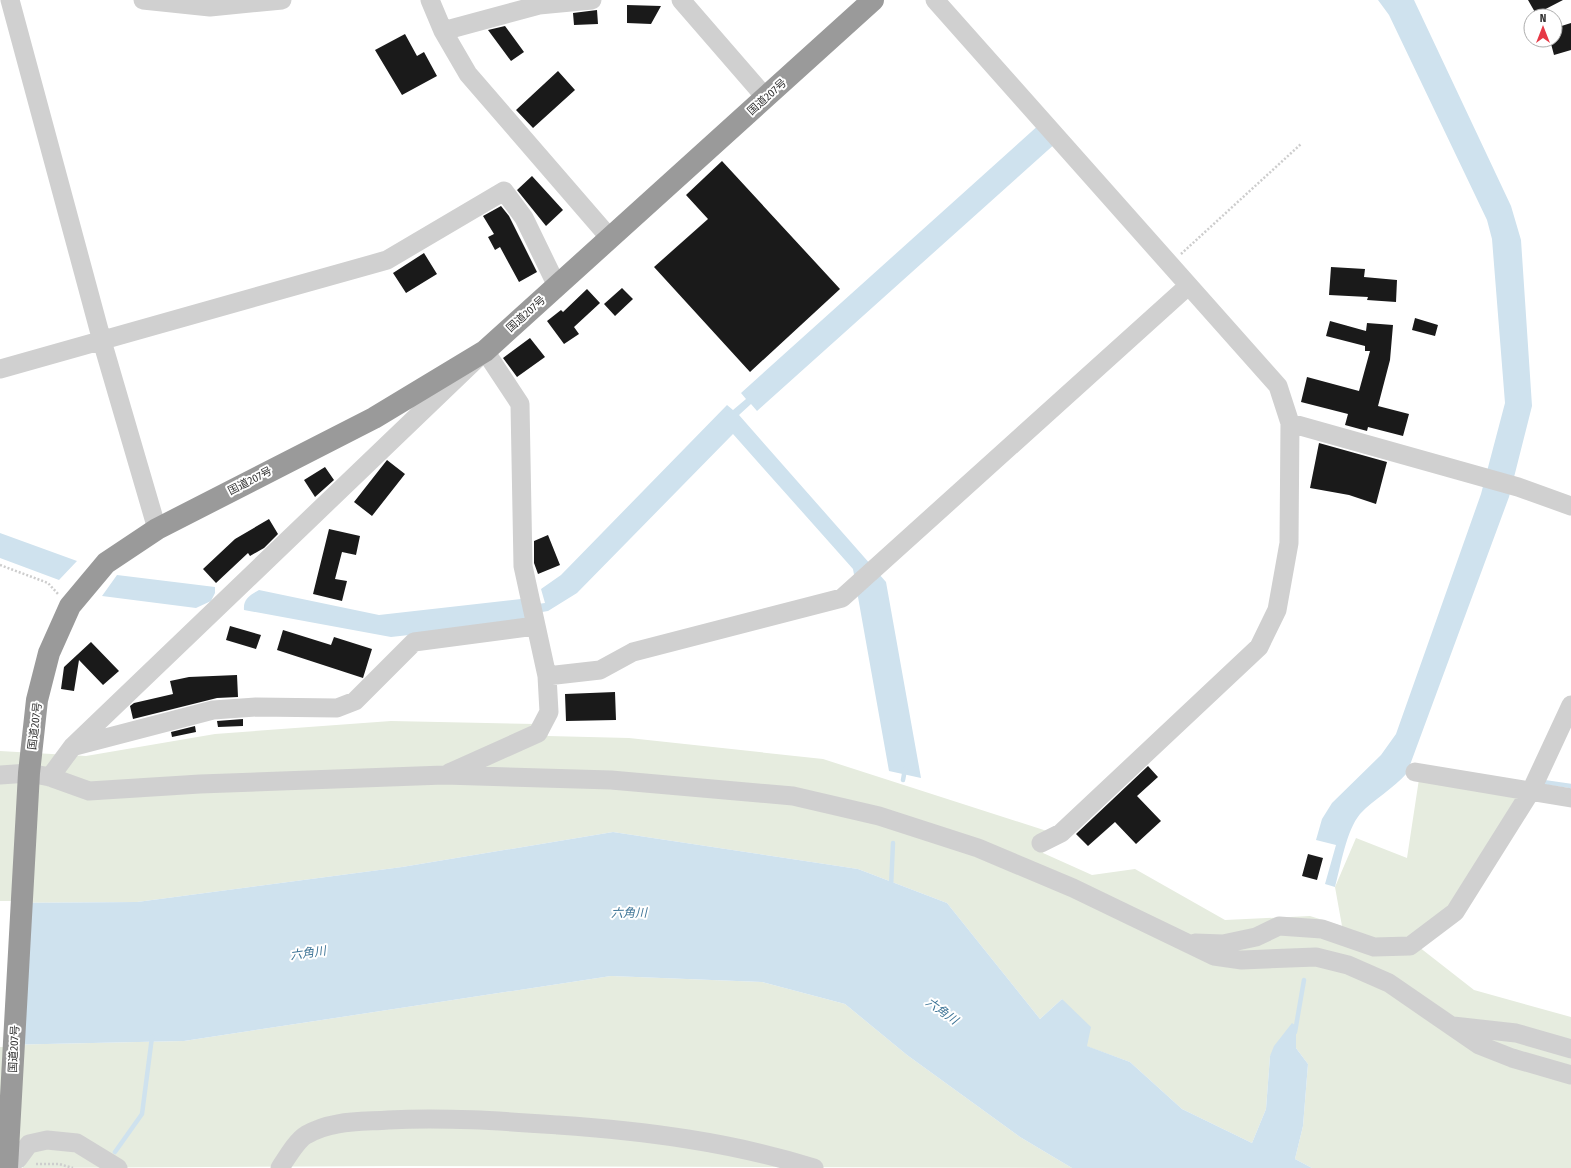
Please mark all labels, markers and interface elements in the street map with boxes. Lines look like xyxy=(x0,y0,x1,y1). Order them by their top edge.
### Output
north arrow xyxy=(1523,8,1563,48)
text: N xyxy=(1540,12,1546,25)
street label: 国道207号 xyxy=(745,76,789,118)
street label: 国道207号 xyxy=(504,293,548,335)
street label: 国道207号 xyxy=(226,464,274,498)
street label: 国道207号 xyxy=(26,701,44,751)
water label: 六角川 xyxy=(611,906,649,920)
water label: 六角川 xyxy=(289,943,329,962)
water label: 六角川 xyxy=(923,995,962,1028)
street label: 国道207号 xyxy=(6,1025,22,1073)

